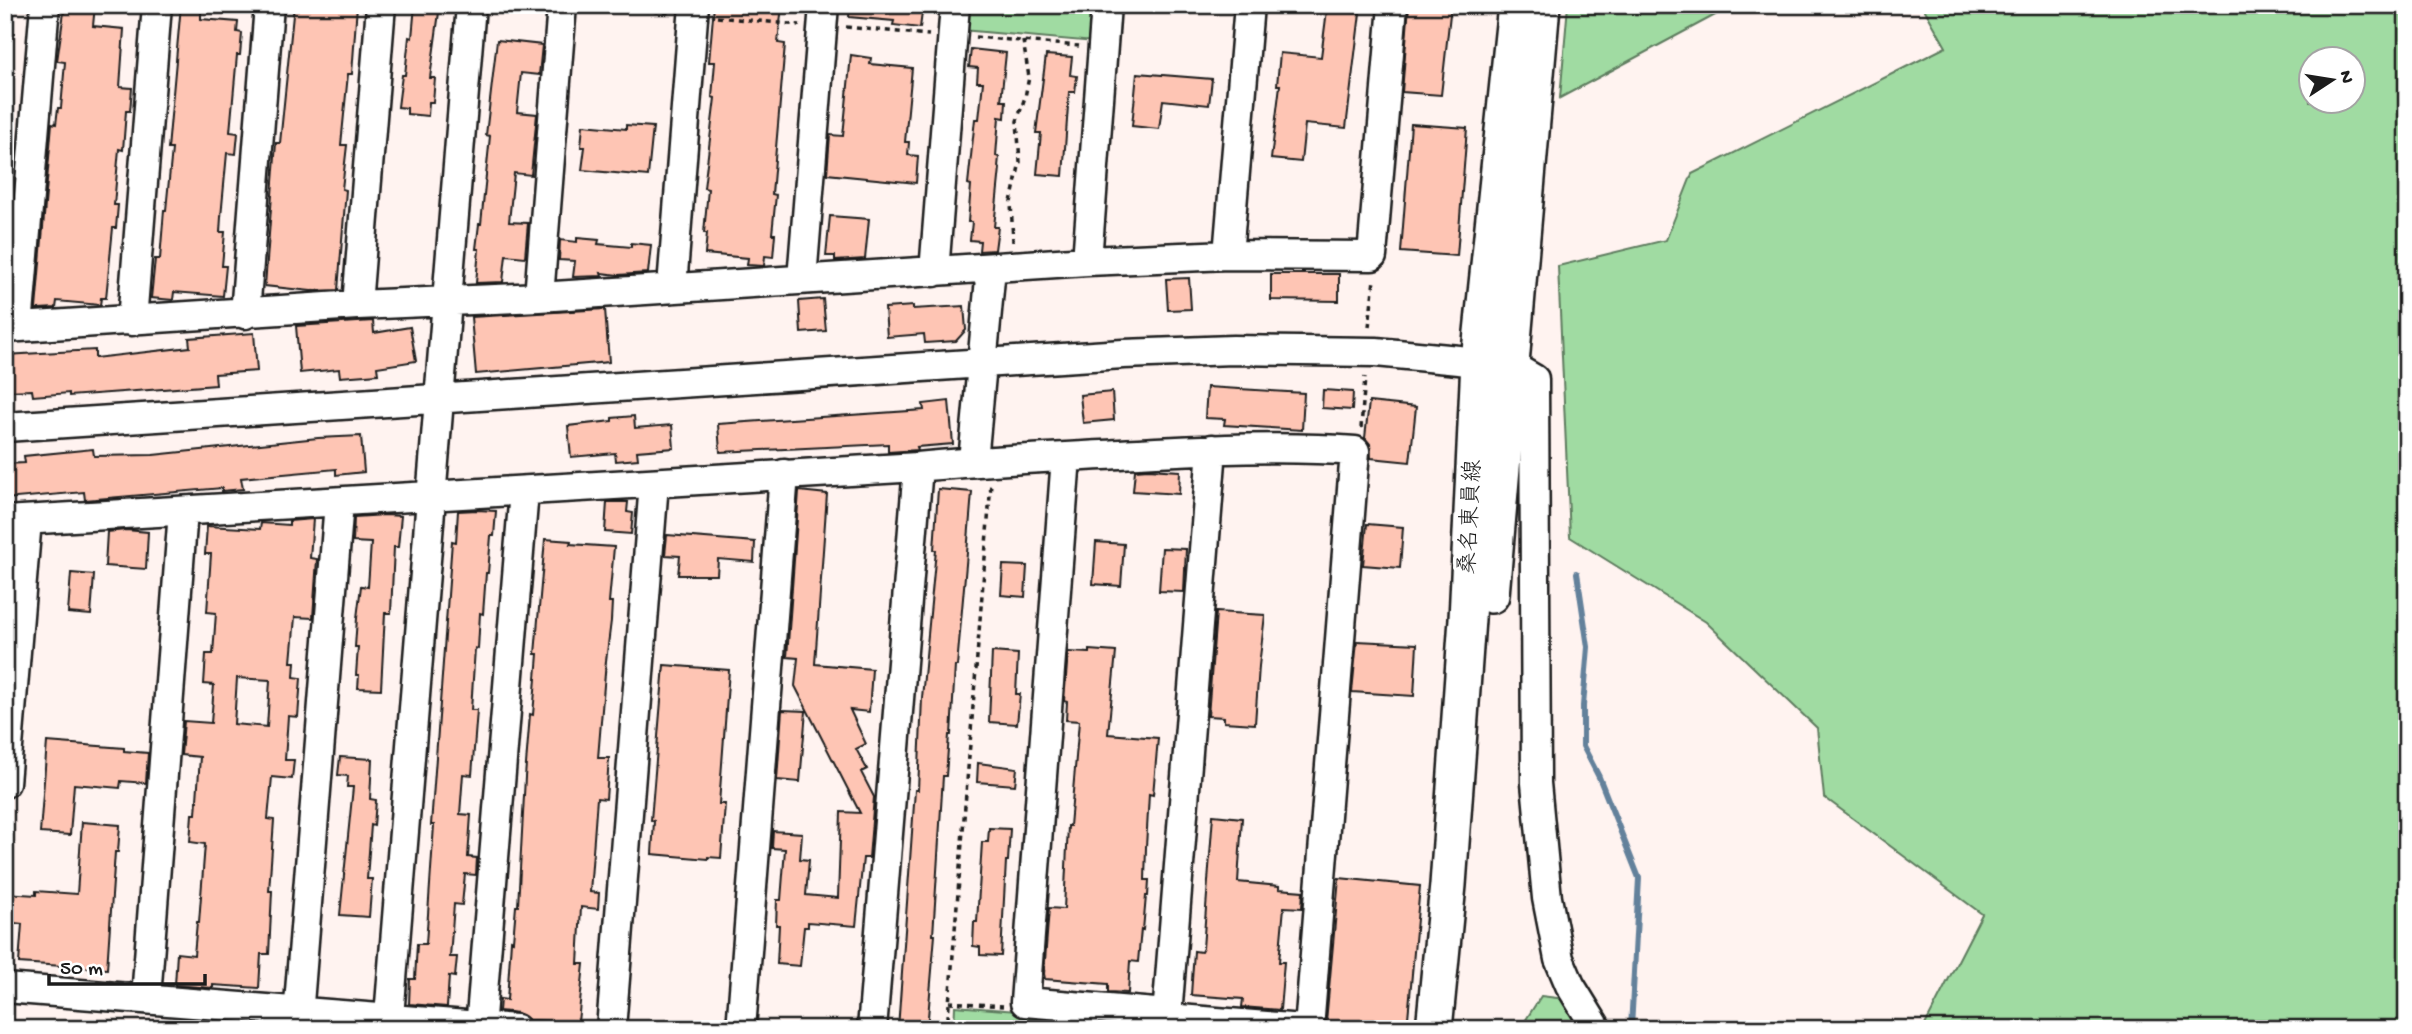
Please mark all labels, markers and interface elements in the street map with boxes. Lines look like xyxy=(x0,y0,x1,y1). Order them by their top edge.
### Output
north arrow xyxy=(2296,46,2366,116)
text: N xyxy=(2333,69,2358,86)
street label: 桑名東員線 xyxy=(1455,459,1488,575)
scale bar xyxy=(49,943,205,987)
text: 50 m xyxy=(60,958,103,983)

